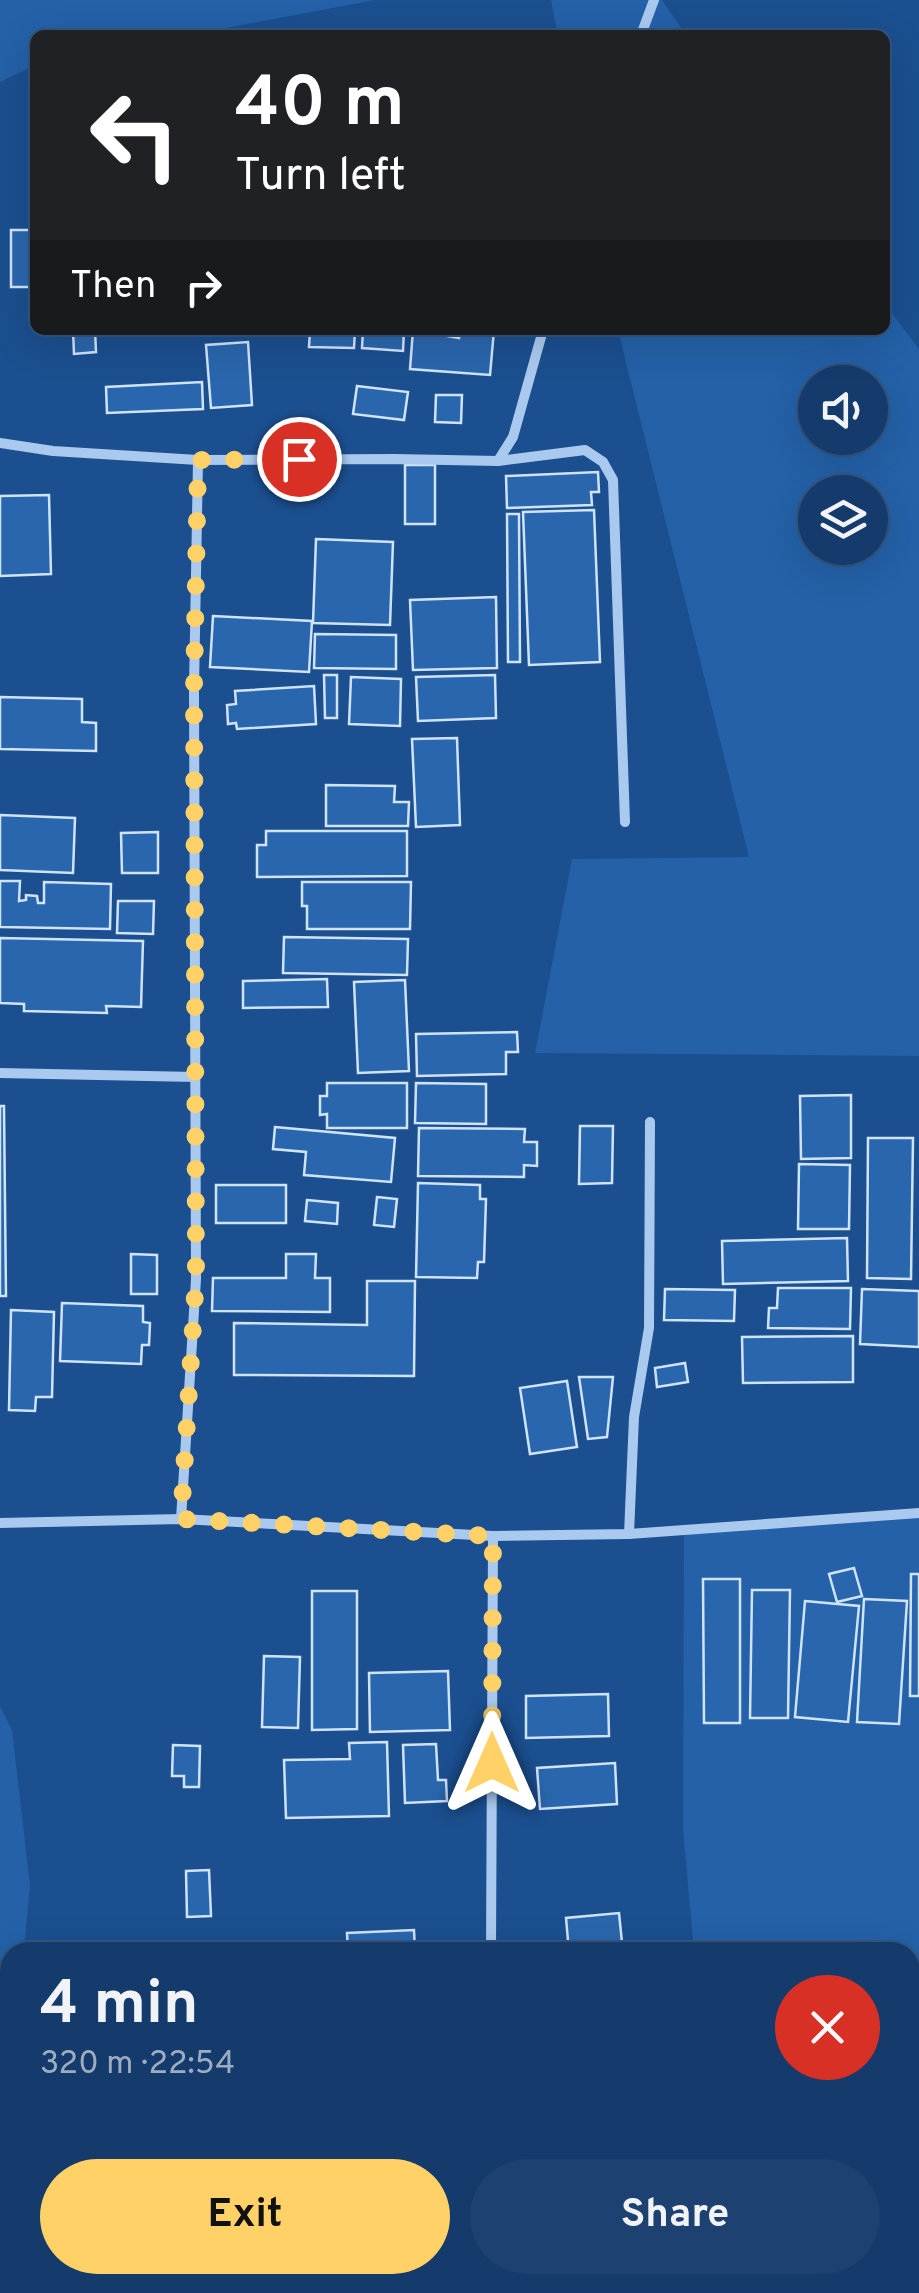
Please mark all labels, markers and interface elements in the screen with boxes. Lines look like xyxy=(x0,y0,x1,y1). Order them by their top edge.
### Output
text: 40 m xyxy=(235,62,405,151)
icon: left xyxy=(70,70,200,200)
text: Turn left xyxy=(235,149,406,206)
icon: right xyxy=(176,260,231,315)
text: Then xyxy=(70,263,156,312)
map controls xyxy=(798,365,888,565)
button: sound xyxy=(798,365,888,455)
pin xyxy=(257,417,342,502)
icon: arrive xyxy=(272,432,327,487)
button: layers xyxy=(798,475,888,565)
position arrow xyxy=(440,1711,544,1815)
text: 4 min xyxy=(40,1969,199,2045)
button: close xyxy=(775,1975,880,2080)
text: 320 m · 22:54 xyxy=(40,2045,235,2085)
button: Exit xyxy=(40,2159,450,2274)
button: Share xyxy=(470,2159,880,2274)

